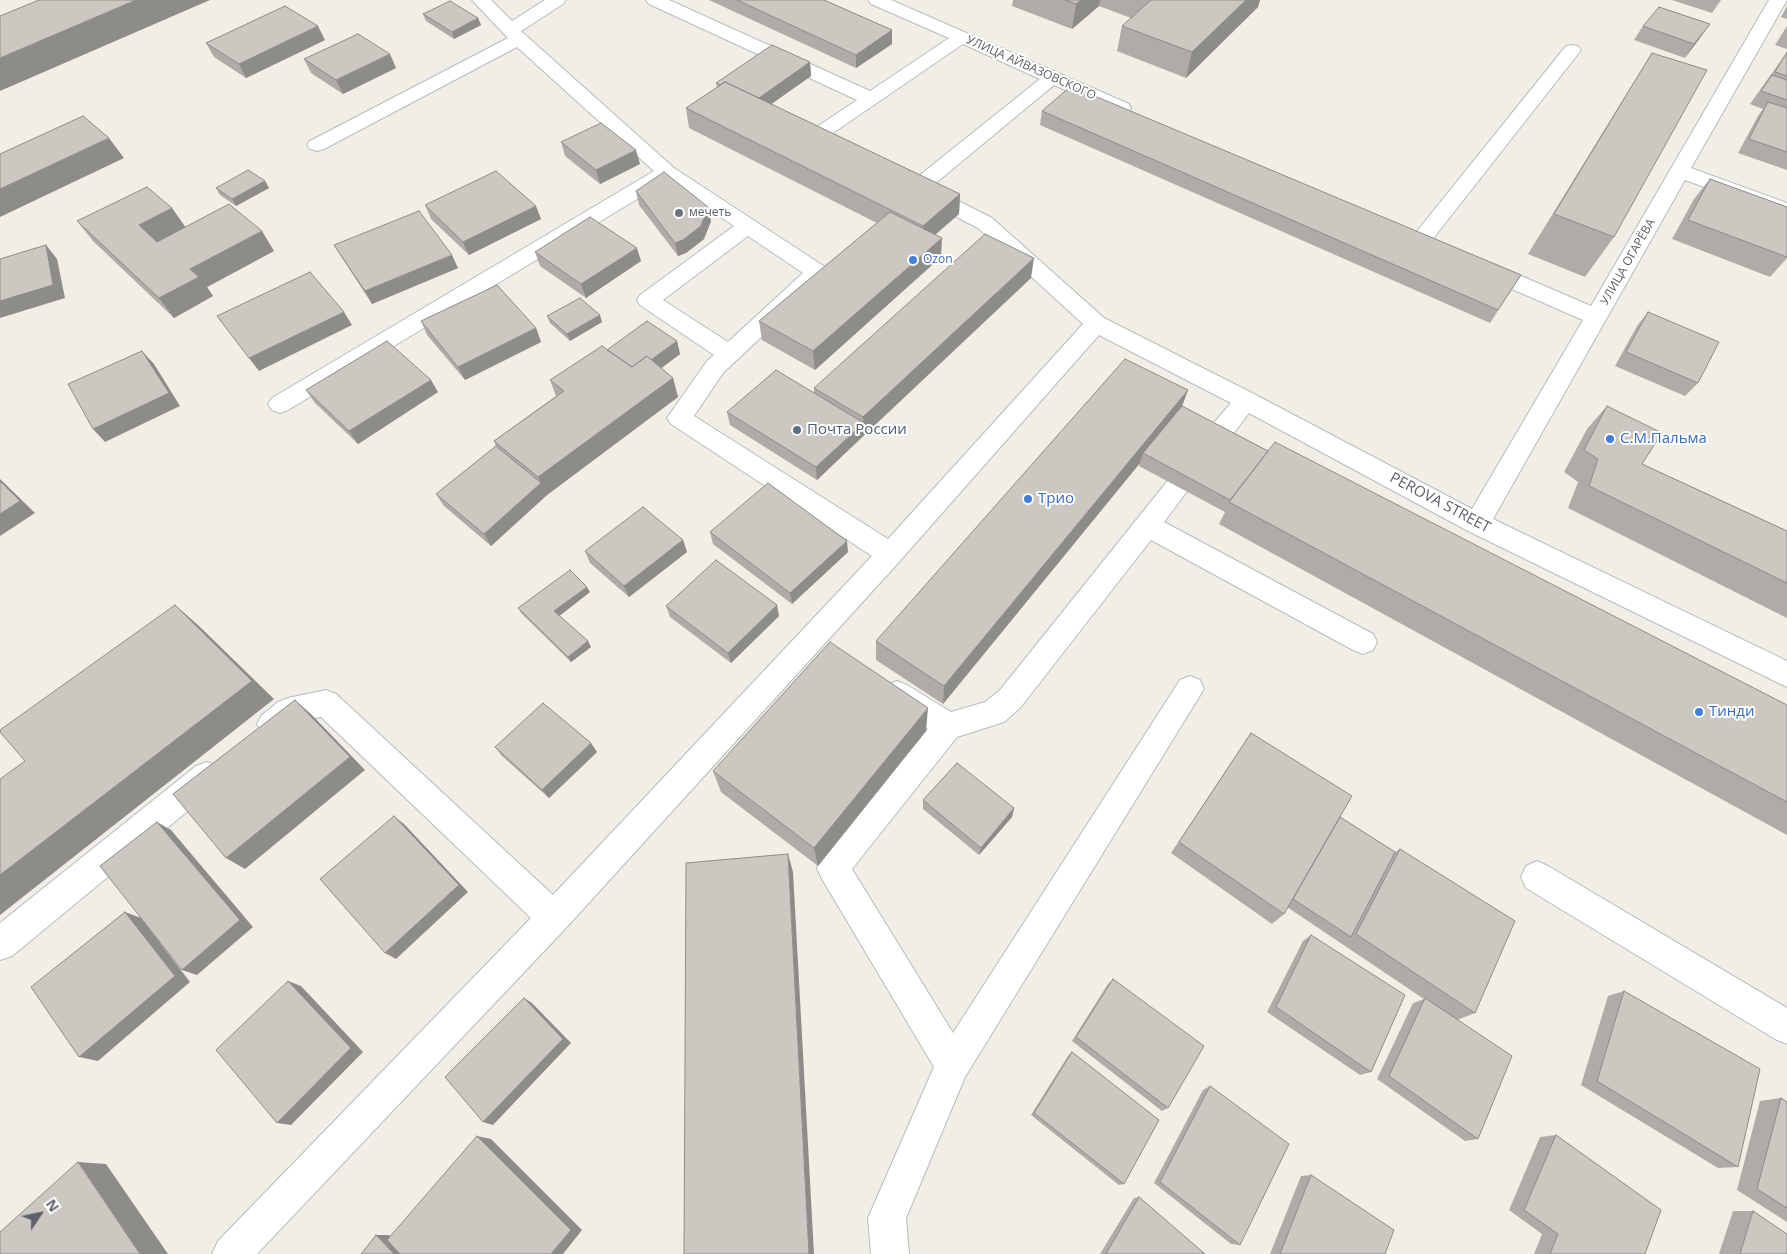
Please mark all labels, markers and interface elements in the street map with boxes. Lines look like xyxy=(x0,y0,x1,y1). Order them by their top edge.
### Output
street label: УЛИЦА АЙВАЗОВСКОГО xyxy=(964,33,1098,103)
place label: мечеть xyxy=(689,206,731,220)
marker: мечеть xyxy=(673,207,685,219)
street label: УЛИЦА ОГАРЁВА xyxy=(1598,216,1658,308)
place label: Ozon xyxy=(923,253,953,267)
marker: Ozon xyxy=(907,254,919,266)
place label: Почта России xyxy=(807,421,907,439)
marker: Почта России xyxy=(791,424,803,436)
place label: С.М.Пальма xyxy=(1620,430,1707,448)
marker: С.М.Пальма xyxy=(1604,433,1616,445)
street label: PEROVA STREET xyxy=(1387,469,1493,537)
place label: Трио xyxy=(1038,490,1074,508)
marker: Трио xyxy=(1022,493,1034,505)
place label: Тинди xyxy=(1709,703,1754,721)
marker: Тинди xyxy=(1693,706,1705,718)
north arrow xyxy=(15,1189,65,1239)
text: N xyxy=(42,1195,64,1215)

